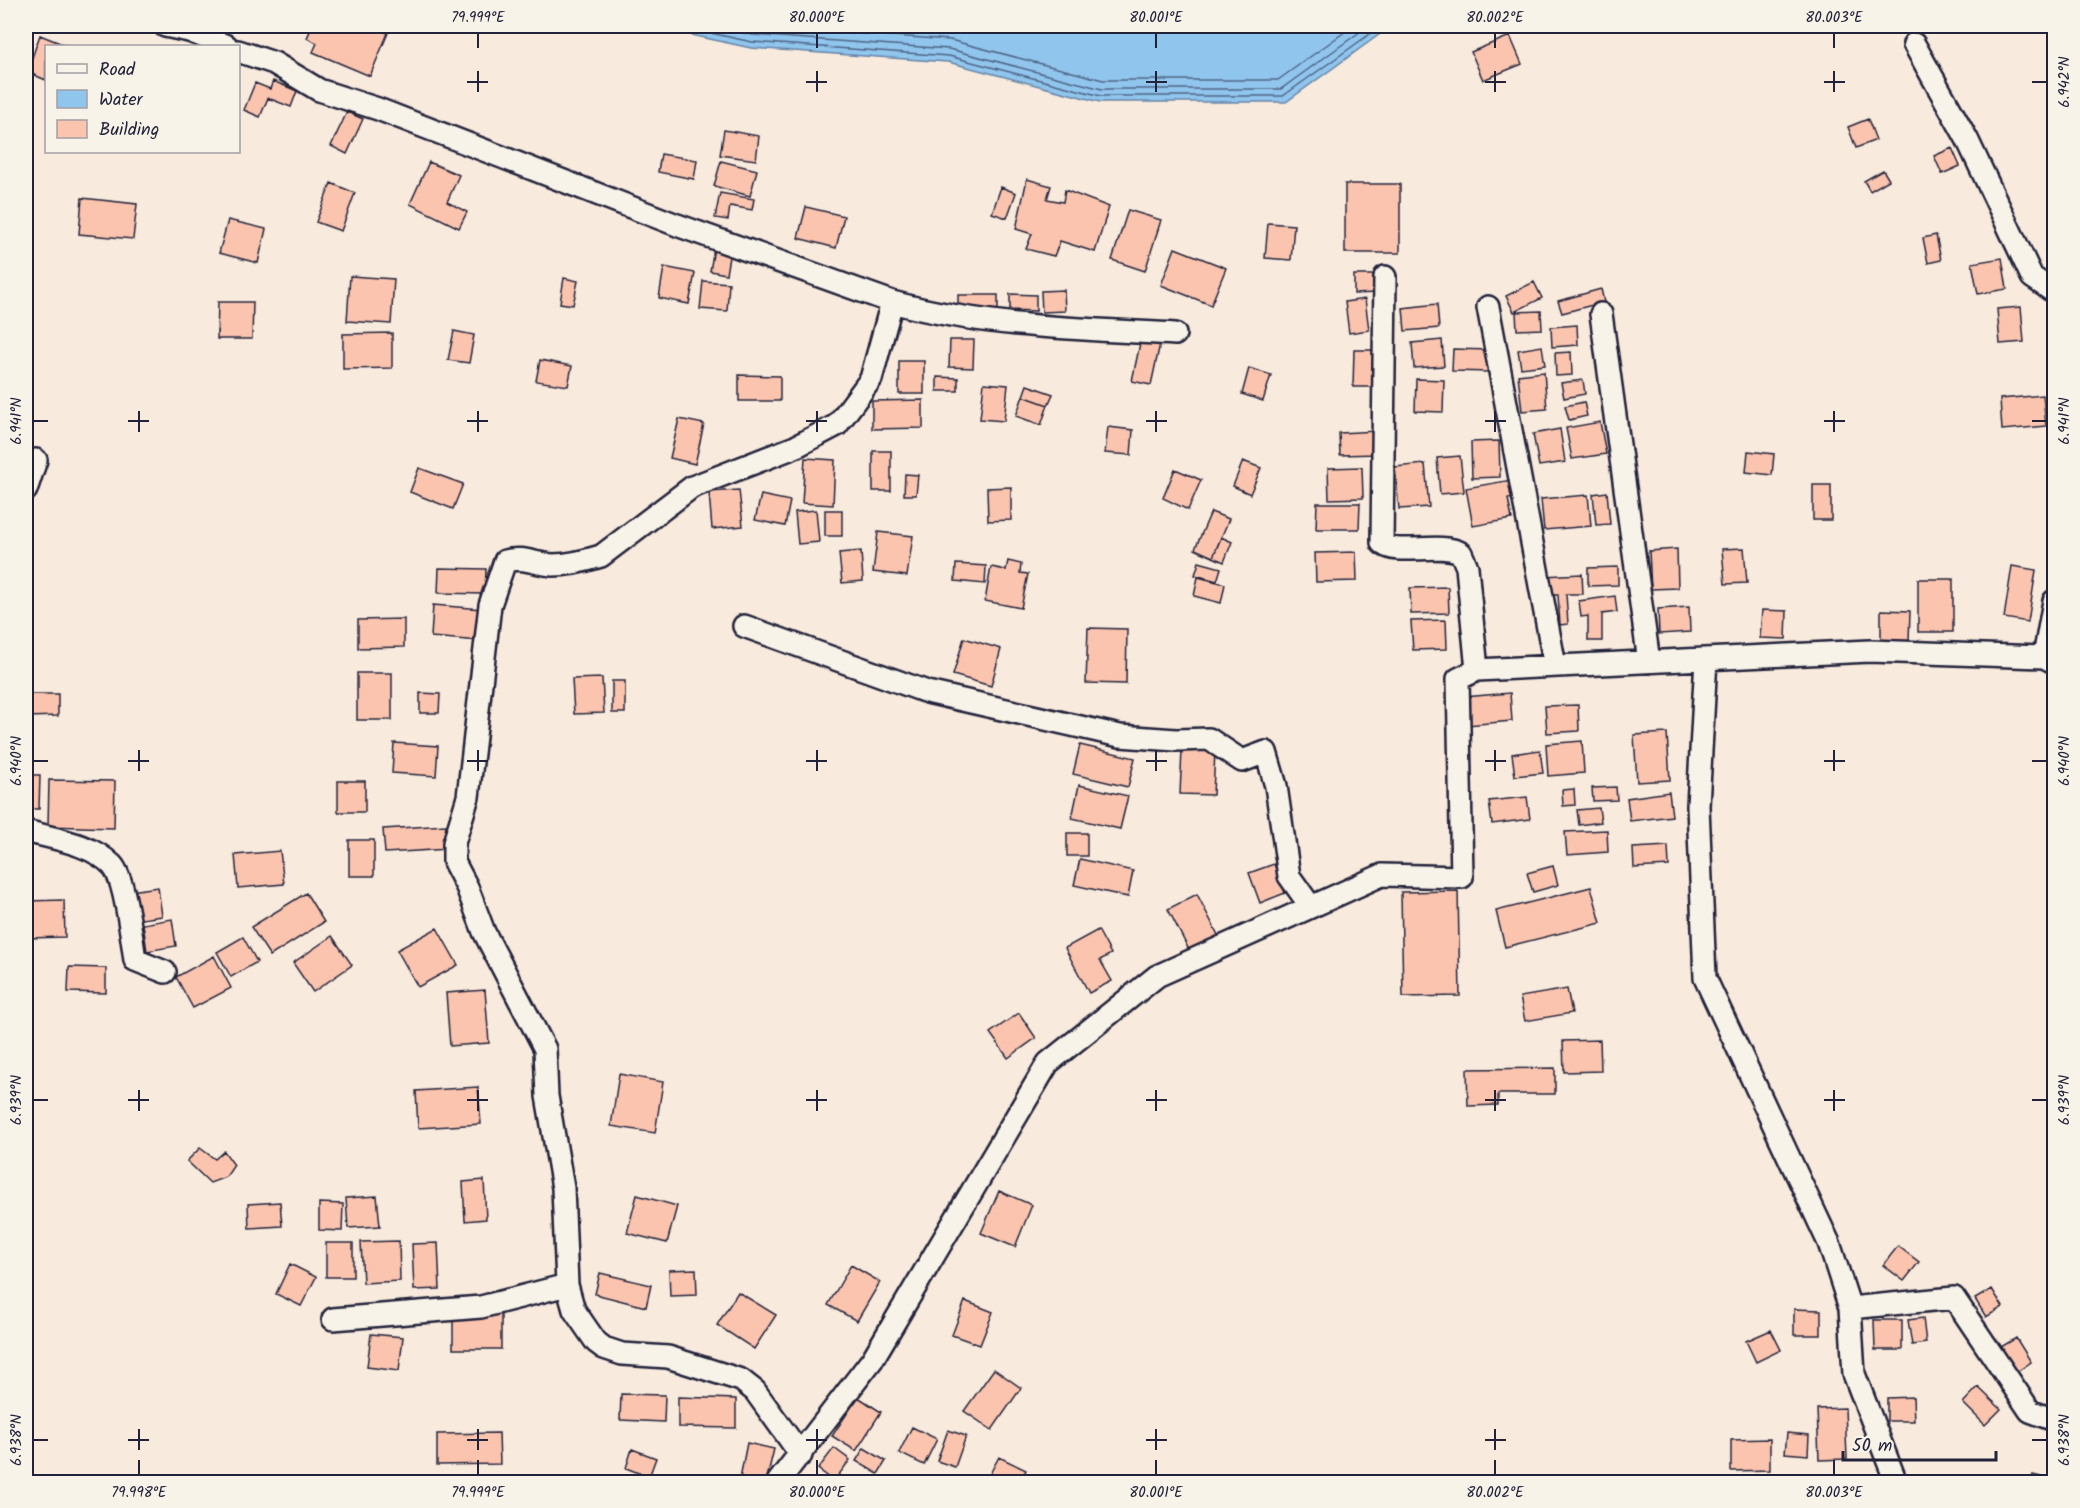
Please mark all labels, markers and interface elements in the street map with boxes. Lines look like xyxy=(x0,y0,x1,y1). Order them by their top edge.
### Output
text: 79.999°E xyxy=(451,6,506,30)
text: 80.000°E xyxy=(789,6,846,30)
text: 80.001°E xyxy=(1129,6,1184,30)
text: 80.002°E xyxy=(1466,6,1525,30)
text: 80.003°E xyxy=(1805,6,1864,30)
legend xyxy=(45,45,240,153)
text: Road xyxy=(99,56,136,85)
text: 6.942°N xyxy=(2053,56,2077,108)
text: Water xyxy=(99,86,144,115)
text: Building xyxy=(99,116,159,145)
text: 6.941°N xyxy=(5,397,29,445)
text: 6.941°N xyxy=(2053,397,2077,445)
text: 6.940°N xyxy=(5,736,29,786)
text: 6.940°N xyxy=(2053,736,2077,786)
text: 6.939°N xyxy=(5,1075,29,1125)
text: 6.939°N xyxy=(2053,1075,2077,1125)
text: 6.938°N xyxy=(5,1414,29,1466)
text: 6.938°N xyxy=(2053,1414,2077,1466)
scale bar xyxy=(1843,1424,1996,1462)
text: 50 m xyxy=(1852,1432,1892,1461)
text: 79.998°E xyxy=(111,1481,168,1505)
text: 79.999°E xyxy=(451,1481,506,1505)
text: 80.000°E xyxy=(789,1481,846,1505)
text: 80.001°E xyxy=(1129,1481,1184,1505)
text: 80.002°E xyxy=(1466,1481,1525,1505)
text: 80.003°E xyxy=(1805,1481,1864,1505)

